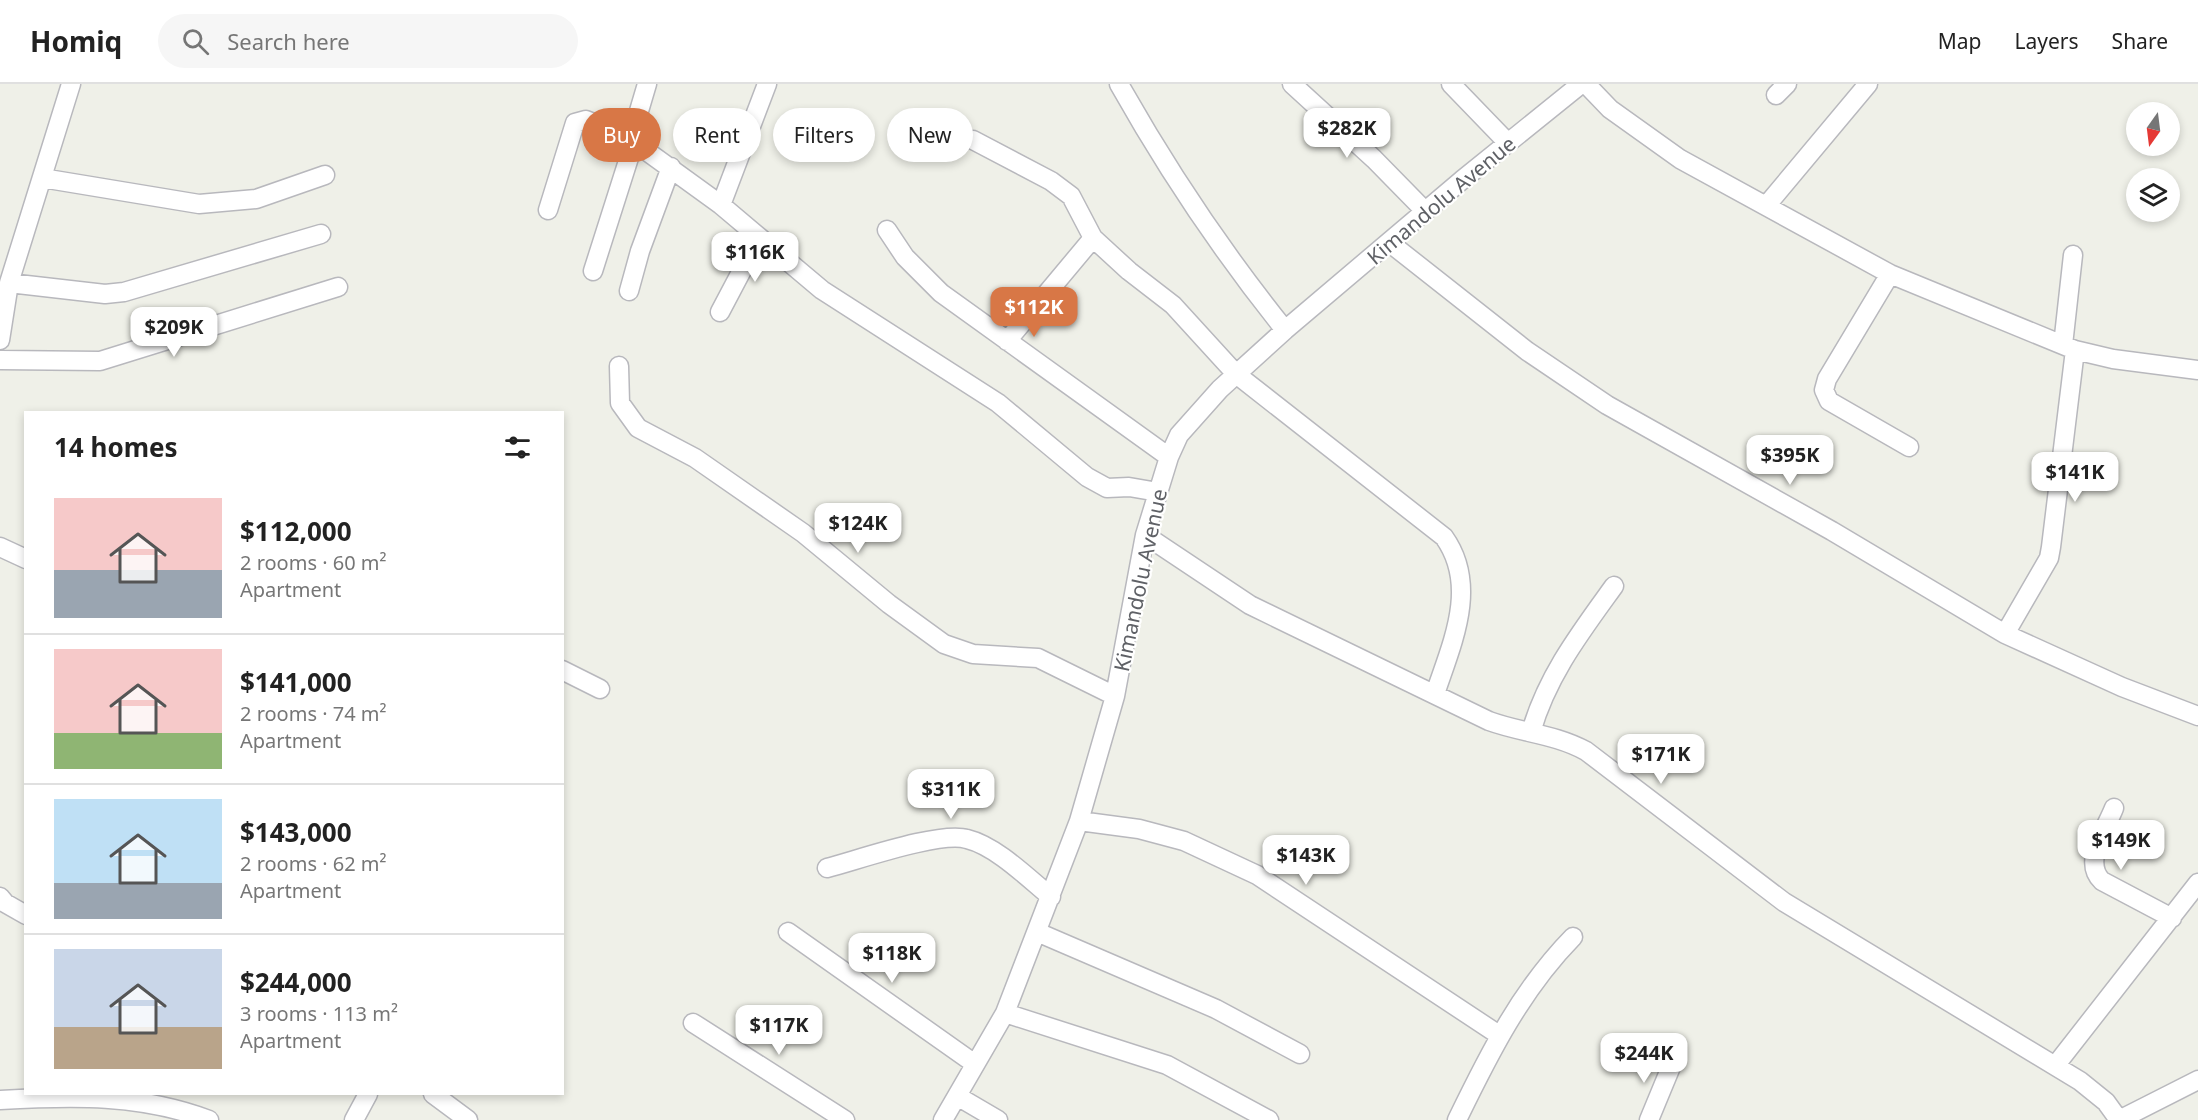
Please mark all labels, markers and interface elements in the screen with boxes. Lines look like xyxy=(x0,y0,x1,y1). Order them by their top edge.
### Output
search box xyxy=(158,14,578,68)
text: Homiq xyxy=(30,22,122,60)
icon: search xyxy=(179,25,212,58)
text: Search here xyxy=(227,26,350,56)
text: Map xyxy=(1938,27,1982,55)
text: Layers xyxy=(2015,27,2079,55)
text: Share xyxy=(2112,27,2168,55)
north arrow xyxy=(2126,102,2180,156)
map controls xyxy=(2126,102,2180,222)
chip: Buy xyxy=(582,108,661,162)
chip: Rent xyxy=(673,108,761,162)
chip: Filters xyxy=(773,108,875,162)
chip: New xyxy=(887,108,973,162)
pin: $282K xyxy=(1305,108,1389,159)
text: $282K xyxy=(1317,114,1377,141)
street label: Kimandolu Avenue xyxy=(1361,129,1521,271)
button: layers xyxy=(2126,168,2180,222)
pin: $116K xyxy=(713,232,797,283)
text: $116K xyxy=(725,238,785,265)
pin: $112K xyxy=(992,287,1076,338)
text: $112K xyxy=(1004,293,1064,320)
pin: $209K xyxy=(132,307,216,358)
text: $209K xyxy=(144,313,204,340)
text: 14 homes xyxy=(54,429,178,465)
icon: filters xyxy=(501,431,534,464)
pin: $395K xyxy=(1748,435,1832,486)
text: $395K xyxy=(1760,441,1820,468)
pin: $141K xyxy=(2033,452,2117,503)
text: $141K xyxy=(2045,458,2105,485)
street label: Kimandolu Avenue xyxy=(1107,486,1173,674)
pin: $124K xyxy=(816,503,900,554)
text: $124K xyxy=(828,509,888,536)
text: $112,000 xyxy=(240,513,352,549)
icon: home xyxy=(102,522,174,594)
text: 2 rooms · 60 m² xyxy=(240,549,387,576)
text: Apartment xyxy=(240,576,341,603)
text: $141,000 xyxy=(240,664,352,700)
icon: home xyxy=(102,673,174,745)
text: 2 rooms · 74 m² xyxy=(240,700,387,727)
text: Apartment xyxy=(240,727,341,754)
pin: $171K xyxy=(1619,734,1703,785)
text: $171K xyxy=(1631,740,1691,767)
pin: $311K xyxy=(909,769,993,820)
text: $311K xyxy=(921,775,981,802)
text: $143,000 xyxy=(240,814,352,850)
pin: $149K xyxy=(2079,820,2163,871)
icon: home xyxy=(102,823,174,895)
text: $149K xyxy=(2091,826,2151,853)
pin: $143K xyxy=(1264,835,1348,886)
text: $143K xyxy=(1276,841,1336,868)
text: 2 rooms · 62 m² xyxy=(240,850,387,877)
text: Apartment xyxy=(240,877,341,904)
pin: $118K xyxy=(850,933,934,984)
text: $118K xyxy=(862,939,922,966)
text: $244,000 xyxy=(240,964,352,1000)
icon: home xyxy=(102,973,174,1045)
text: 3 rooms · 113 m² xyxy=(240,1000,398,1027)
pin: $117K xyxy=(737,1005,821,1056)
text: $117K xyxy=(749,1011,809,1038)
text: Apartment xyxy=(240,1027,341,1054)
pin: $244K xyxy=(1602,1033,1686,1084)
text: $244K xyxy=(1614,1039,1674,1066)

